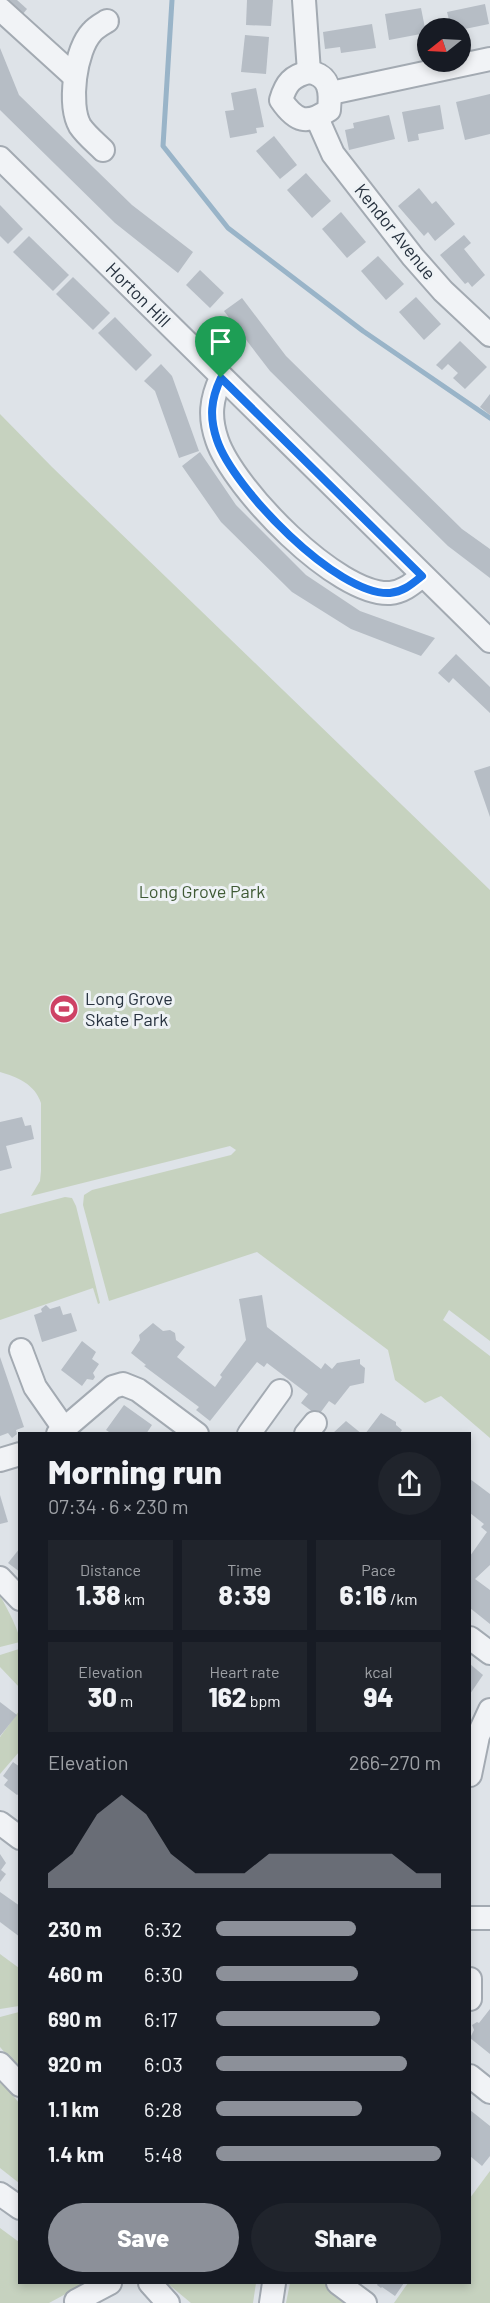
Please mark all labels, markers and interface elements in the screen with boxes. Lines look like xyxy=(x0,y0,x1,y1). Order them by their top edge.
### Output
north arrow xyxy=(417,18,471,72)
map controls xyxy=(417,18,471,72)
street label: Kendor Avenue xyxy=(350,179,441,284)
street label: Horton Hill xyxy=(102,257,176,331)
pin xyxy=(195,316,246,378)
icon: arrive xyxy=(204,325,237,358)
park label: Long Grove Park xyxy=(139,880,265,902)
place label: Long Grove Skate Park xyxy=(85,987,173,1030)
sports icon: Long Grove Skate Park xyxy=(48,993,80,1025)
text: Morning run xyxy=(48,1451,222,1491)
button: share xyxy=(378,1452,441,1515)
text: 07:34 · 6 × 230 m xyxy=(48,1494,189,1518)
text: Distance xyxy=(80,1560,141,1579)
text: Time xyxy=(227,1560,262,1579)
text: Pace xyxy=(361,1560,396,1579)
text: 1.38 xyxy=(76,1579,121,1610)
text: 8:39 xyxy=(218,1579,271,1610)
text: 6:16 xyxy=(339,1579,387,1610)
text: km xyxy=(121,1589,145,1608)
text: /km xyxy=(387,1589,418,1608)
text: Elevation xyxy=(78,1662,143,1681)
text: Heart rate xyxy=(209,1662,280,1681)
text: kcal xyxy=(365,1662,392,1681)
text: 30 xyxy=(88,1681,117,1712)
text: 162 xyxy=(208,1681,247,1712)
text: 94 xyxy=(363,1681,394,1712)
text: m xyxy=(117,1691,133,1710)
text: bpm xyxy=(247,1691,281,1710)
text: Elevation xyxy=(48,1750,129,1774)
text: 266–270 m xyxy=(349,1750,441,1774)
text: 230 m xyxy=(48,1917,102,1941)
text: 6:32 xyxy=(144,1917,182,1941)
text: 460 m xyxy=(48,1962,103,1986)
text: 6:30 xyxy=(144,1962,183,1986)
text: 690 m xyxy=(48,2007,101,2031)
text: 6:17 xyxy=(144,2007,178,2031)
text: 920 m xyxy=(48,2052,102,2076)
text: 6:03 xyxy=(144,2052,183,2076)
text: 1.1 km xyxy=(48,2097,99,2121)
text: 6:28 xyxy=(144,2097,182,2121)
text: 1.4 km xyxy=(48,2142,104,2166)
text: 5:48 xyxy=(144,2142,183,2166)
button: Save xyxy=(48,2203,239,2272)
button: Share xyxy=(251,2203,441,2272)

